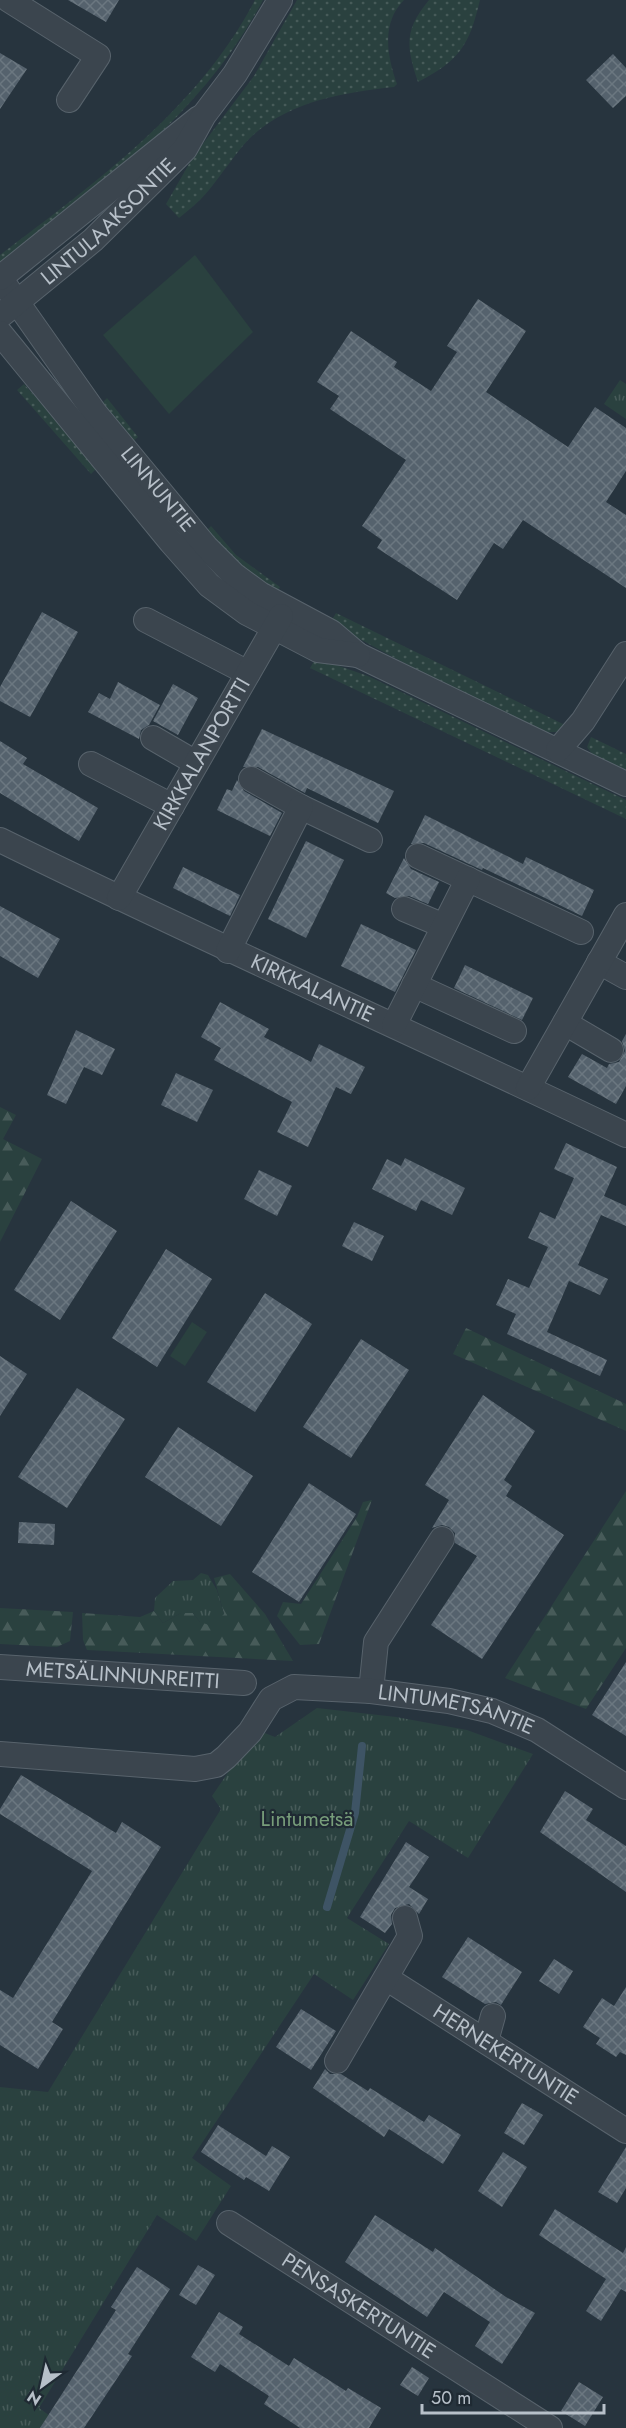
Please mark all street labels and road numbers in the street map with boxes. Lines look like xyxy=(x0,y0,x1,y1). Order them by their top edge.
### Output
street label: LINTULAAKSONTIE xyxy=(34,151,183,292)
street label: LINNUNTIE xyxy=(114,440,203,538)
street label: KIRKKALANPORTTI xyxy=(146,672,258,836)
street label: KIRKKALANTIE xyxy=(246,947,379,1030)
street label: METSÄLINNUNREITTI xyxy=(25,1654,221,1696)
street label: LINTUMETSÄNTIE xyxy=(376,1677,539,1742)
street label: HERNEKERTUNTIE xyxy=(427,1997,584,2112)
street label: PENSASKERTUNTIE xyxy=(276,2246,442,2366)

